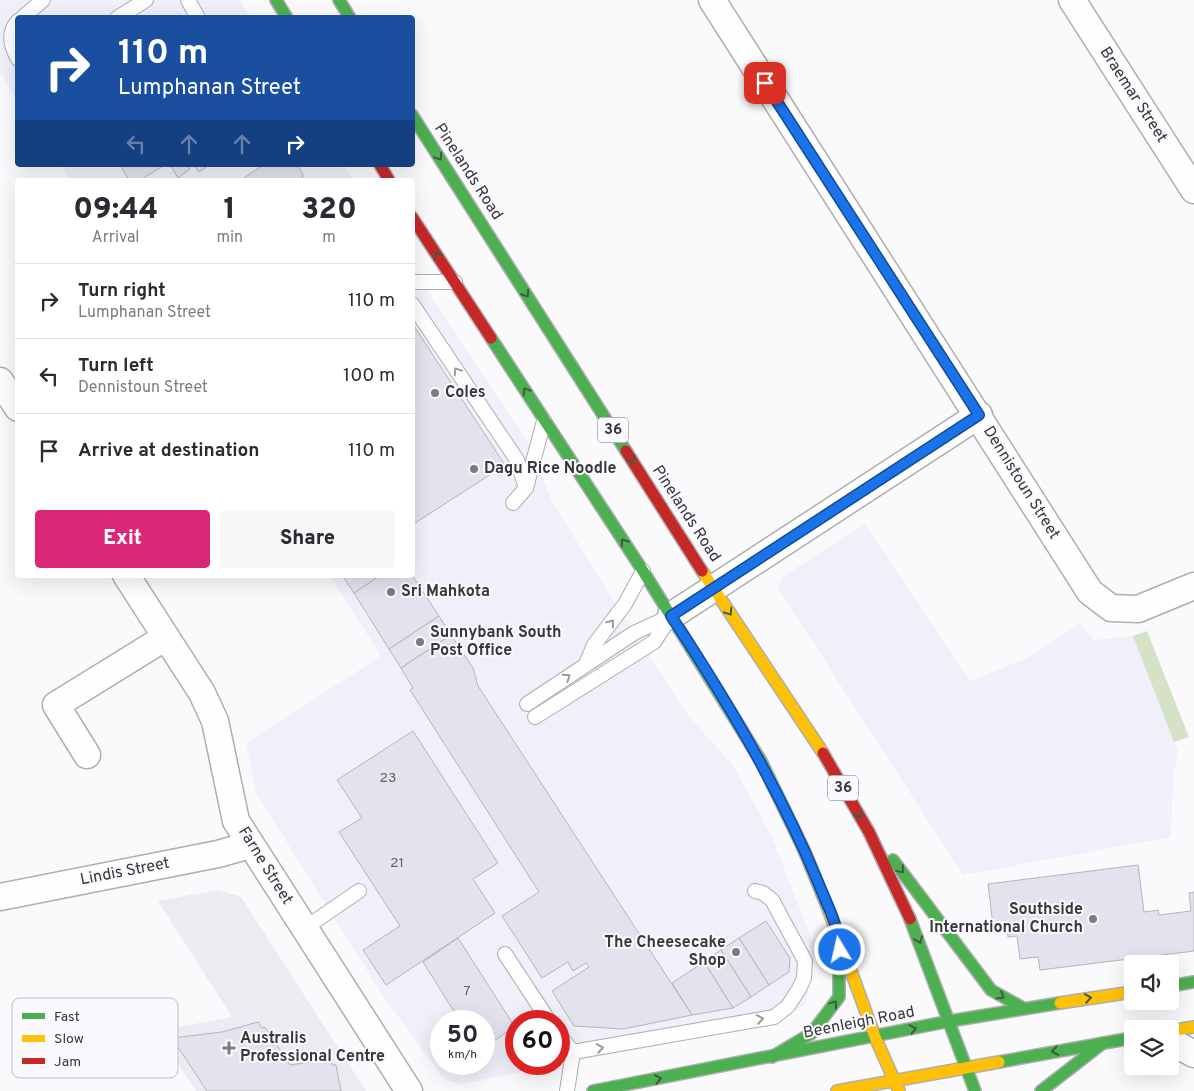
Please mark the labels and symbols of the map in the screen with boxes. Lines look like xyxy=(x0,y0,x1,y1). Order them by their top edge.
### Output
street label: Braemar Street xyxy=(1095,43,1171,147)
pin xyxy=(744,62,786,104)
street label: Pinelands Road xyxy=(429,120,507,224)
one-way arrow xyxy=(432,151,442,160)
one-way arrow xyxy=(434,251,443,260)
one-way arrow xyxy=(520,288,529,297)
one-way arrow xyxy=(454,367,464,376)
place label: Coles xyxy=(445,383,486,403)
marker: Coles xyxy=(429,387,441,399)
one-way arrow xyxy=(522,387,532,396)
road number: 36 xyxy=(598,418,628,442)
street label: Dennistoun Street xyxy=(978,423,1064,543)
one-way arrow xyxy=(626,455,635,464)
place label: Dagu Rice Noodle xyxy=(484,459,617,479)
street label: Pinelands Road xyxy=(647,462,725,566)
marker: Dagu Rice Noodle xyxy=(468,463,480,475)
one-way arrow xyxy=(621,538,630,547)
place label: Sri Mahkota xyxy=(401,582,490,602)
marker: Sri Mahkota xyxy=(385,586,397,598)
one-way arrow xyxy=(723,606,732,615)
one-way arrow xyxy=(605,619,614,629)
place label: Sunnybank South Post Office xyxy=(430,623,562,661)
marker: Sunnybank South Post Office xyxy=(414,636,426,648)
one-way arrow xyxy=(561,674,571,683)
house number: 23 xyxy=(380,770,397,787)
road number: 36 xyxy=(828,776,858,800)
one-way arrow xyxy=(853,810,863,819)
street label: Farne Street xyxy=(233,823,297,909)
street label: Lindis Street xyxy=(79,854,171,890)
house number: 21 xyxy=(390,855,404,872)
one-way arrow xyxy=(895,864,904,873)
place label: Southside International Church xyxy=(929,900,1083,938)
marker: Southside International Church xyxy=(1087,913,1099,925)
position arrow xyxy=(813,923,865,975)
place label: The Cheesecake Shop xyxy=(604,933,726,971)
one-way arrow xyxy=(913,936,923,944)
marker: The Cheesecake Shop xyxy=(730,946,742,958)
house number: 7 xyxy=(463,983,471,1000)
one-way arrow xyxy=(996,990,1005,1000)
one-way arrow xyxy=(1084,994,1092,1004)
legend xyxy=(12,998,178,1078)
one-way arrow xyxy=(828,1000,837,1010)
street label: Beenleigh Road xyxy=(802,1002,916,1044)
text: Fast xyxy=(54,1009,80,1026)
speed limit sign: 60 xyxy=(505,1010,570,1075)
one-way arrow xyxy=(756,1015,764,1025)
one-way arrow xyxy=(908,1024,917,1035)
place label: Australis Professional Centre xyxy=(240,1029,385,1067)
text: Slow xyxy=(54,1031,84,1048)
marker: Australis Professional Centre xyxy=(222,1041,236,1055)
one-way arrow xyxy=(596,1043,604,1054)
one-way arrow xyxy=(1051,1046,1060,1056)
text: Jam xyxy=(54,1054,81,1071)
one-way arrow xyxy=(654,1074,663,1084)

